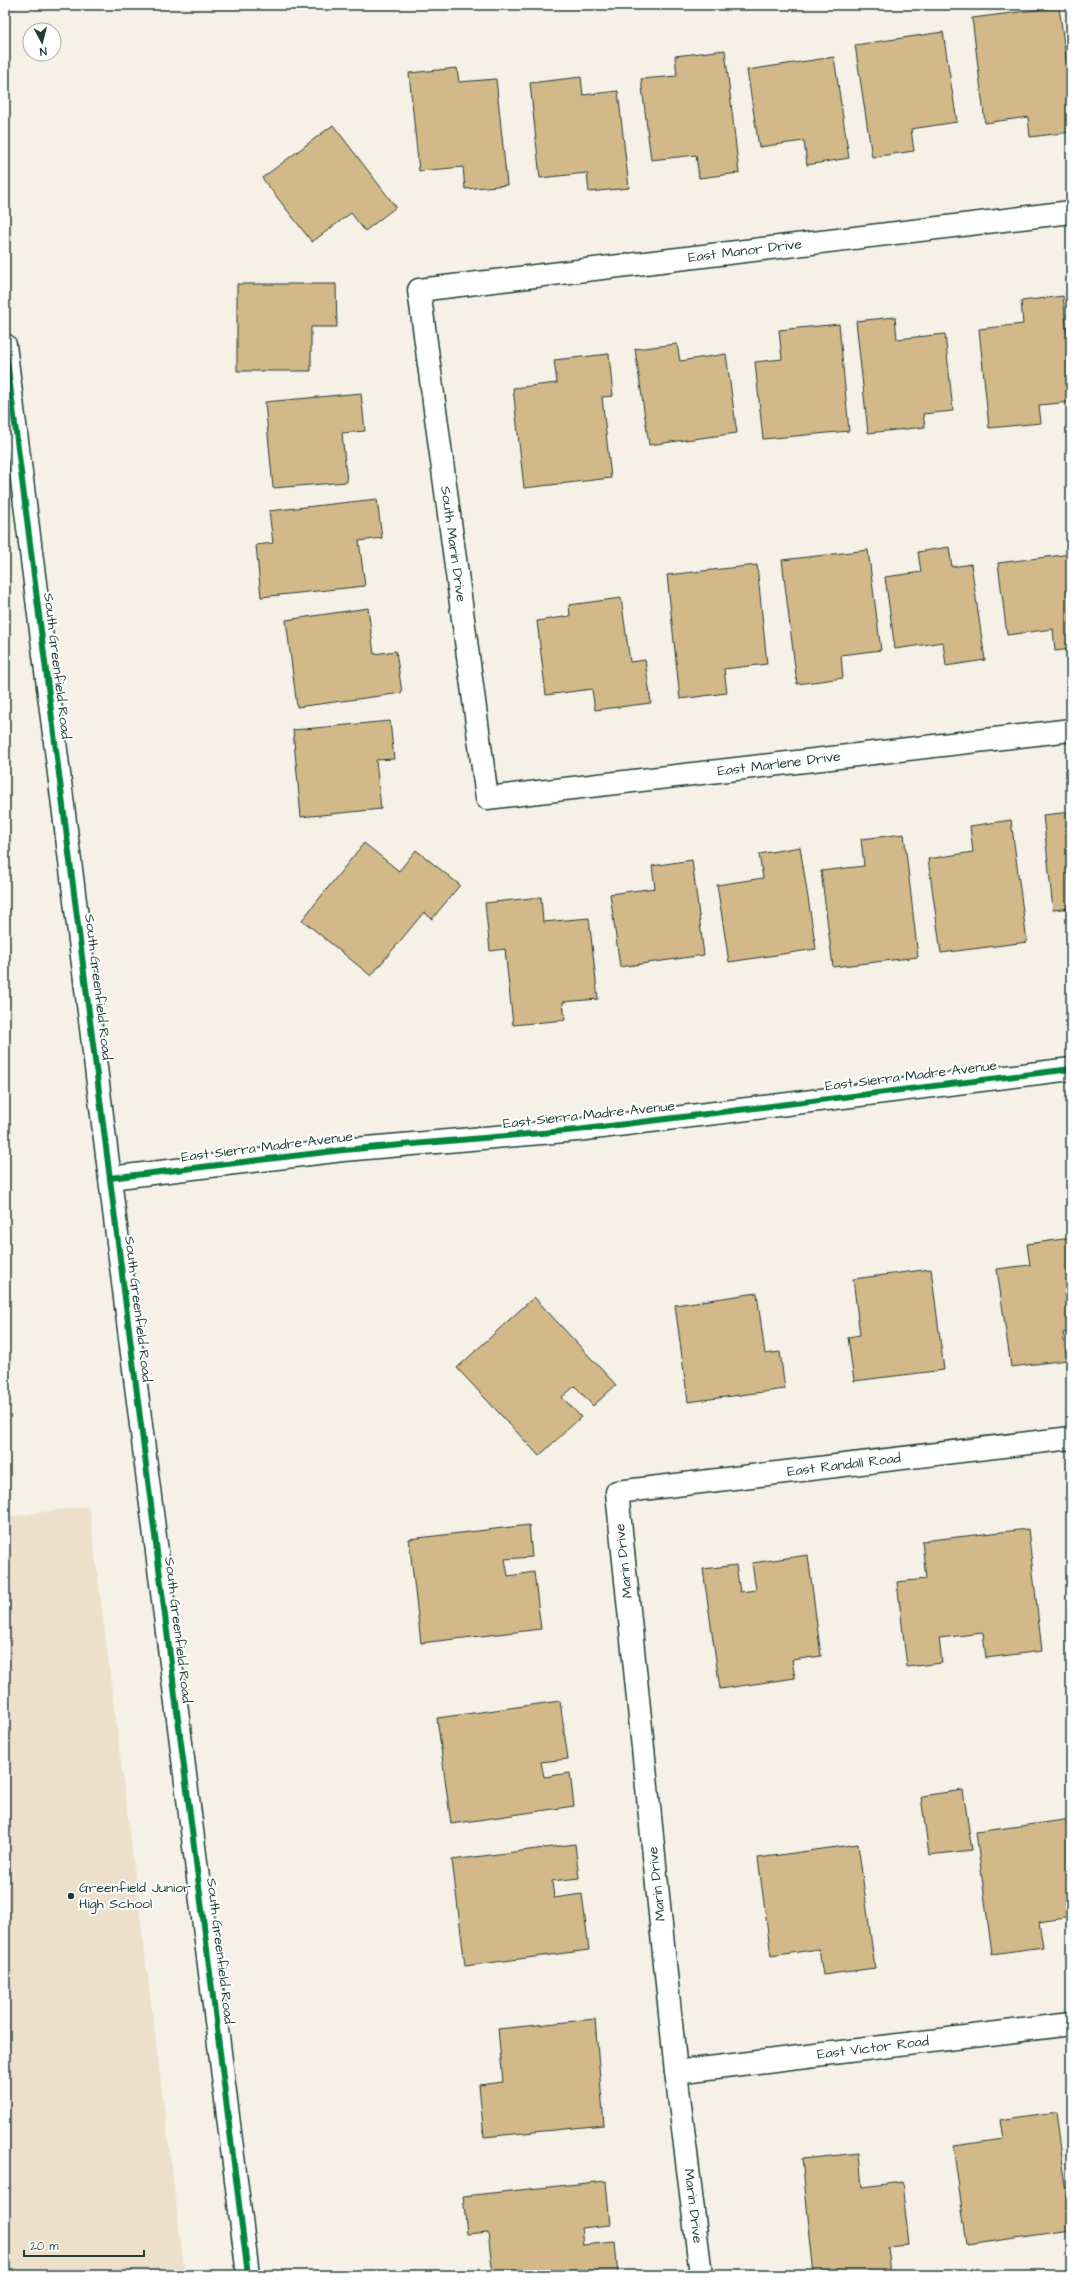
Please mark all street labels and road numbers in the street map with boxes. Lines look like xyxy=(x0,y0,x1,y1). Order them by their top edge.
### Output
street label: East Manor Drive xyxy=(687,234,803,268)
street label: South Marin Drive xyxy=(435,485,471,604)
street label: South Greenfield Road xyxy=(38,592,76,740)
street label: East Marlene Drive xyxy=(716,746,842,781)
street label: South Greenfield Road xyxy=(79,913,117,1061)
street label: East Sierra Madre Avenue xyxy=(824,1055,998,1096)
street label: East Sierra Madre Avenue xyxy=(502,1096,676,1134)
street label: East Sierra Madre Avenue xyxy=(180,1126,354,1167)
street label: South Greenfield Road xyxy=(119,1235,157,1383)
street label: East Randall Road xyxy=(786,1448,902,1482)
street label: Marin Drive xyxy=(610,1522,638,1599)
street label: South Greenfield Road xyxy=(159,1556,197,1704)
street label: Marin Drive xyxy=(643,1845,671,1922)
street label: South Greenfield Road xyxy=(201,1877,239,2025)
street label: East Victor Road xyxy=(816,2031,930,2065)
street label: Marin Drive xyxy=(679,2168,708,2245)

